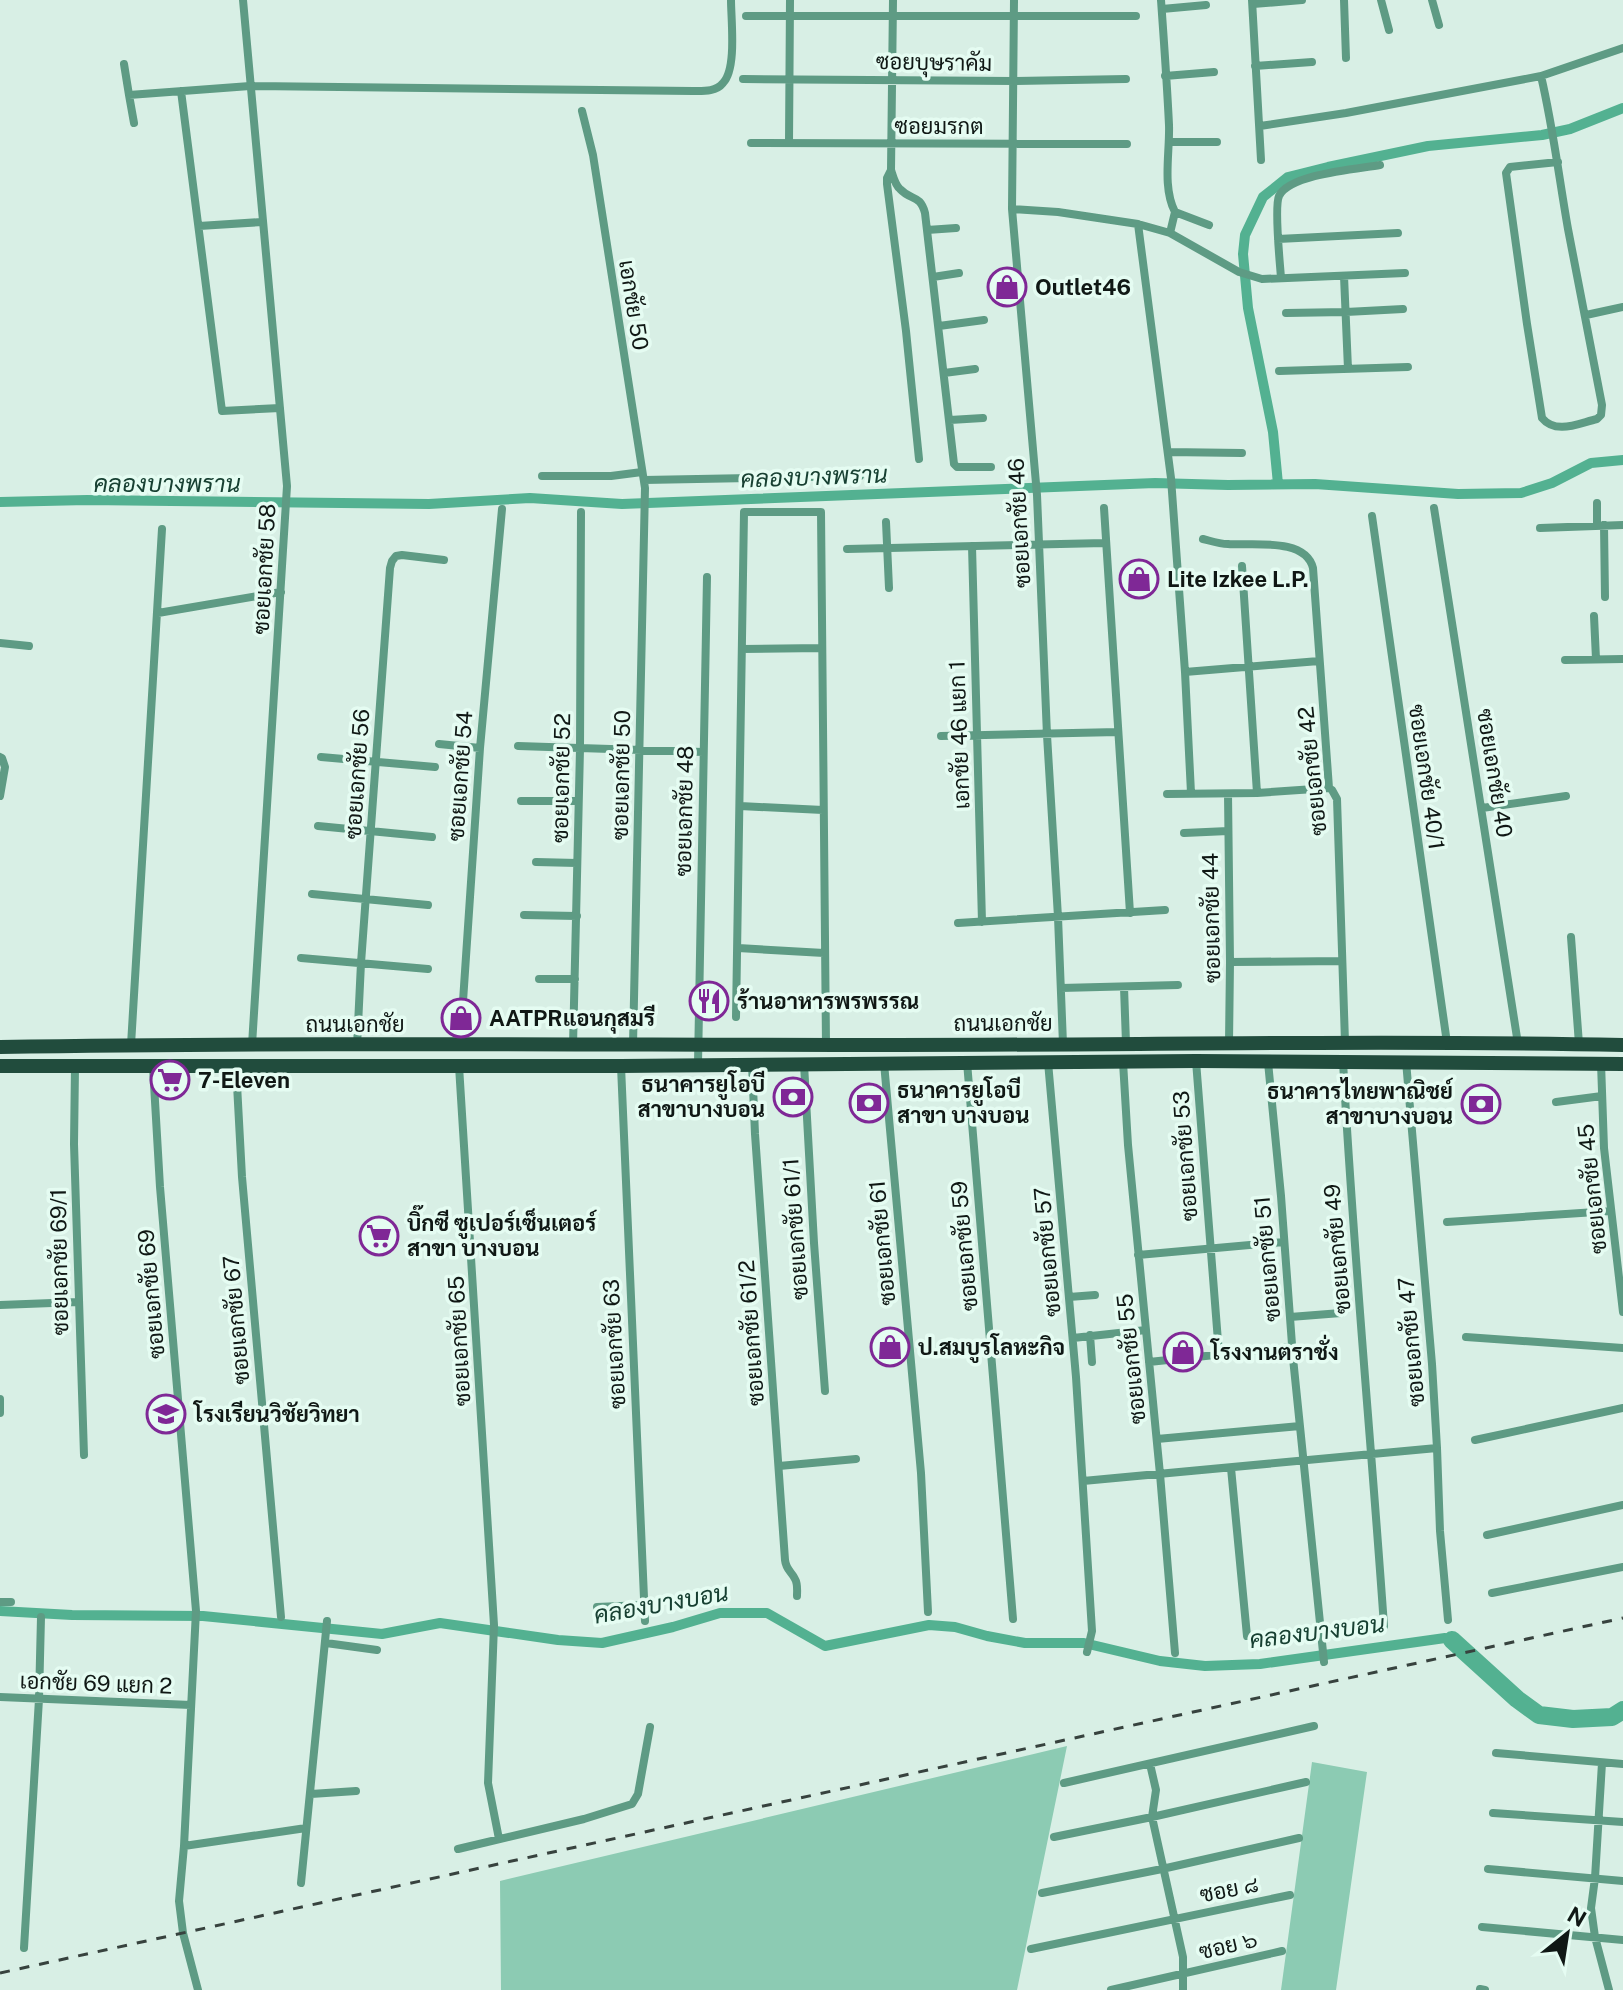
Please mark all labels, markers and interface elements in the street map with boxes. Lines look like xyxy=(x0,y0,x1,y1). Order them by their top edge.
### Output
street label: ซอยบุษราคัม xyxy=(876,48,992,79)
street label: ซอยมรกต xyxy=(894,113,984,139)
street label: เอกชัย 50 xyxy=(614,258,654,352)
shop icon: Outlet46 xyxy=(986,266,1028,308)
place label: Outlet46 xyxy=(1035,274,1131,300)
street label: ซอยเอกชัย 46 xyxy=(1003,457,1035,589)
water label: คลองบางพราน xyxy=(740,459,888,493)
water label: คลองบางพราน xyxy=(93,469,241,497)
street label: ซอยเอกชัย 58 xyxy=(248,503,280,635)
shop icon: Lite Izkee L.P. xyxy=(1118,558,1160,600)
place label: Lite Izkee L.P. xyxy=(1167,566,1309,592)
street label: เอกชัย 46 แยก 1 xyxy=(943,660,975,810)
street label: ซอยเอกชัย 40/1 xyxy=(1404,703,1450,851)
street label: ซอยเอกชัย 42 xyxy=(1292,705,1332,837)
street label: ซอยเอกชัย 40 xyxy=(1472,707,1518,839)
street label: ซอยเอกชัย 56 xyxy=(339,708,375,840)
street label: ซอยเอกชัย 54 xyxy=(442,710,478,842)
street label: ซอยเอกชัย 50 xyxy=(607,710,635,840)
street label: ซอยเอกชัย 52 xyxy=(547,713,575,843)
street label: ซอยเอกชัย 48 xyxy=(670,745,698,877)
street label: ซอยเอกชัย 44 xyxy=(1197,852,1225,983)
restaurant icon: ร้านอาหารพรพรรณ xyxy=(688,980,730,1022)
place label: ร้านอาหารพรพรรณ xyxy=(737,987,919,1014)
shop icon: AATPRแอนกุสมรี xyxy=(440,997,482,1039)
place label: AATPRแอนกุสมรี xyxy=(489,1004,655,1034)
street label: ถนนเอกชัย xyxy=(953,1010,1053,1036)
street label: ถนนเอกชัย xyxy=(305,1011,405,1037)
supermarket icon: 7-Eleven xyxy=(149,1059,191,1101)
place label: 7-Eleven xyxy=(198,1067,290,1093)
place label: ธนาคารยูโอบี สาขาบางบอน xyxy=(637,1070,765,1122)
bank icon: ธนาคารยูโอบี สาขาบางบอน xyxy=(772,1076,814,1118)
place label: ธนาคารยูโอบี สาขา บางบอน xyxy=(897,1076,1030,1128)
place label: ธนาคารไทยพาณิชย์ สาขาบางบอน xyxy=(1267,1077,1454,1129)
bank icon: ธนาคารยูโอบี สาขา บางบอน xyxy=(848,1082,890,1124)
bank icon: ธนาคารไทยพาณิชย์ สาขาบางบอน xyxy=(1460,1083,1502,1125)
street label: ซอยเอกชัย 53 xyxy=(1167,1090,1203,1222)
street label: ซอยเอกชัย 45 xyxy=(1572,1123,1612,1255)
street label: ซอยเอกชัย 61/1 xyxy=(777,1157,813,1301)
street label: ซอยเอกชัย 61 xyxy=(864,1179,900,1307)
street label: ซอยเอกชัย 59 xyxy=(945,1180,983,1312)
street label: ซอยเอกชัย 49 xyxy=(1318,1183,1356,1315)
street label: ซอยเอกชัย 57 xyxy=(1028,1186,1066,1318)
street label: ซอยเอกชัย 69/1 xyxy=(45,1188,73,1336)
street label: ซอยเอกชัย 51 xyxy=(1249,1195,1285,1323)
place label: บิ๊กซี ซูเปอร์เซ็นเตอร์ สาขา บางบอน xyxy=(407,1204,598,1261)
supermarket icon: บิ๊กซี ซูเปอร์เซ็นเตอร์ สาขา บางบอน xyxy=(358,1215,400,1257)
street label: ซอยเอกชัย 69 xyxy=(132,1228,170,1360)
street label: ซอยเอกชัย 67 xyxy=(217,1254,255,1386)
street label: ซอยเอกชัย 61/2 xyxy=(733,1259,769,1407)
street label: ซอยเอกชัย 65 xyxy=(443,1275,475,1407)
street label: ซอยเอกชัย 47 xyxy=(1392,1276,1430,1408)
street label: ซอยเอกชัย 63 xyxy=(598,1278,630,1410)
street label: ซอยเอกชัย 55 xyxy=(1111,1293,1151,1425)
shop icon: ป.สมบูรโลหะกิจ xyxy=(869,1326,911,1368)
shop icon: โรงงานตราชั่ง xyxy=(1162,1331,1204,1373)
place label: ป.สมบูรโลหะกิจ xyxy=(918,1333,1065,1363)
place label: โรงงานตราชั่ง xyxy=(1209,1334,1339,1365)
school or university icon: โรงเรียนวิชัยวิทยา xyxy=(145,1393,187,1435)
place label: โรงเรียนวิชัยวิทยา xyxy=(192,1400,360,1427)
water label: คลองบางบอน xyxy=(591,1577,731,1629)
water label: คลองบางบอน xyxy=(1248,1609,1386,1653)
street label: เอกชัย 69 แยก 2 xyxy=(19,1667,173,1699)
street label: ซอย ๘ xyxy=(1197,1871,1261,1907)
north arrow xyxy=(1527,1894,1607,1974)
text: N xyxy=(1563,1901,1591,1932)
street label: ซอย ๖ xyxy=(1196,1926,1260,1964)

